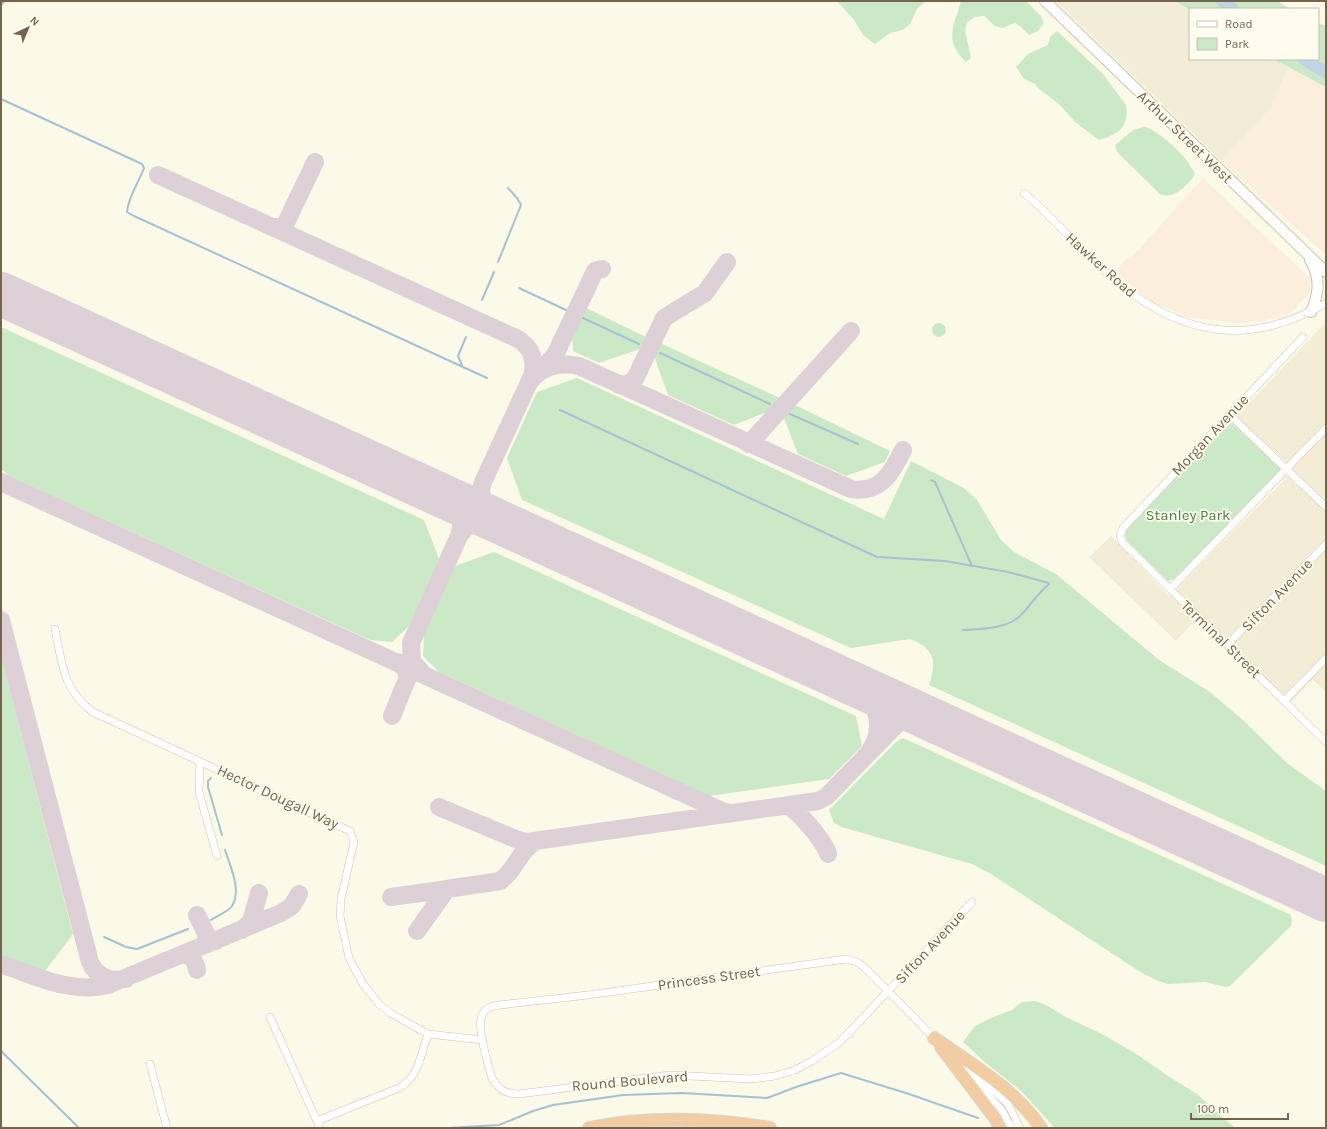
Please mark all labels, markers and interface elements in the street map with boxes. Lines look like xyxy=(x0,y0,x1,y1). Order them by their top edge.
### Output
north arrow xyxy=(8,8,48,48)
legend xyxy=(1189,8,1319,60)
text: N xyxy=(27,14,42,29)
text: Road xyxy=(1225,17,1253,31)
text: Park xyxy=(1225,37,1250,51)
street label: Arthur Street West xyxy=(1134,87,1237,187)
street label: Hawker Road xyxy=(1062,229,1140,301)
street label: Morgan Avenue xyxy=(1168,391,1252,479)
park label: Stanley Park xyxy=(1146,506,1230,524)
street label: Sifton Avenue xyxy=(1238,555,1316,635)
street label: Terminal Street xyxy=(1177,596,1265,682)
street label: Hector Dougall Way xyxy=(214,761,342,833)
street label: Sifton Avenue xyxy=(891,906,969,988)
street label: Princess Street xyxy=(657,962,762,994)
street label: Round Boulevard xyxy=(571,1067,689,1095)
scale bar xyxy=(1191,1095,1288,1121)
text: 100 m xyxy=(1197,1102,1229,1116)

